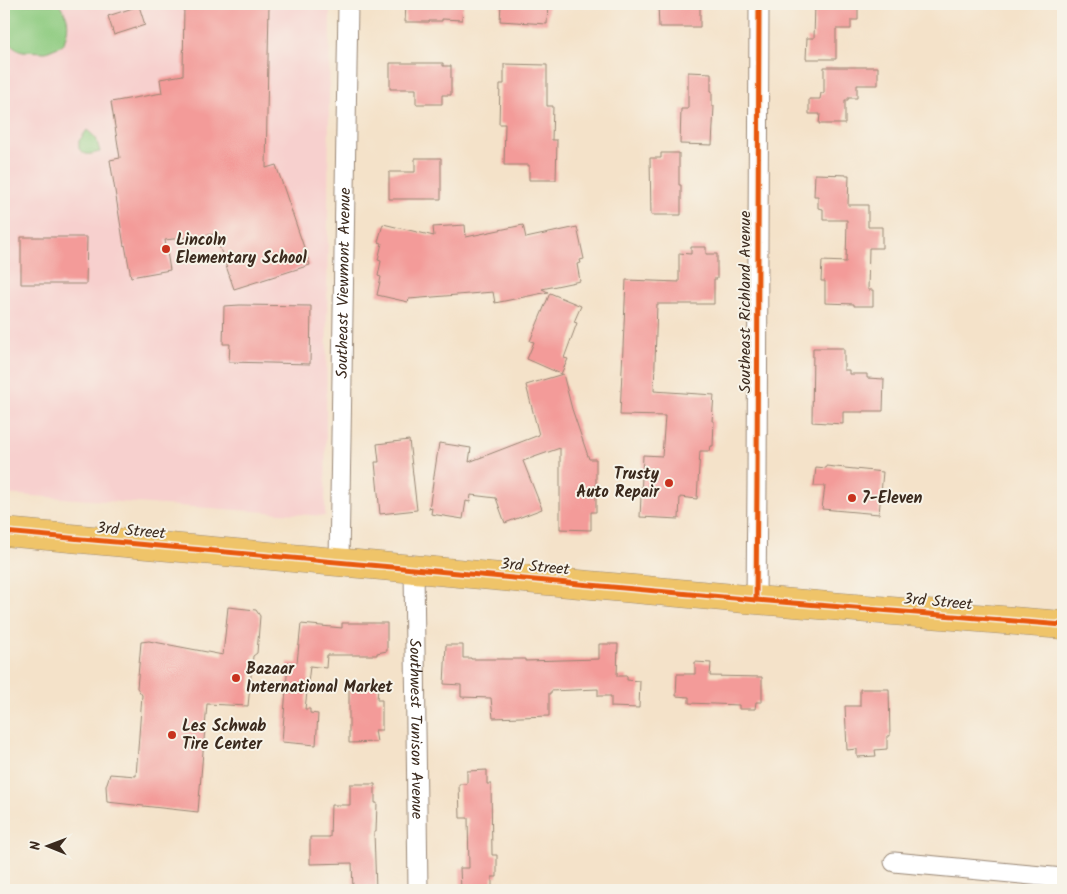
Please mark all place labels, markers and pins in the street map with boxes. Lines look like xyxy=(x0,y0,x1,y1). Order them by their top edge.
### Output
place label: Lincoln Elementary School xyxy=(176,228,308,271)
marker: Lincoln Elementary School xyxy=(160,243,172,255)
place label: Trusty Auto Repair xyxy=(576,462,660,505)
marker: Trusty Auto Repair xyxy=(663,477,675,489)
place label: 7-Eleven xyxy=(862,486,922,511)
marker: 7-Eleven xyxy=(846,492,858,504)
place label: Bazaar International Market xyxy=(246,657,394,700)
marker: Bazaar International Market xyxy=(230,672,242,684)
place label: Les Schwab Tire Center xyxy=(182,714,266,757)
marker: Les Schwab Tire Center xyxy=(166,729,178,741)

